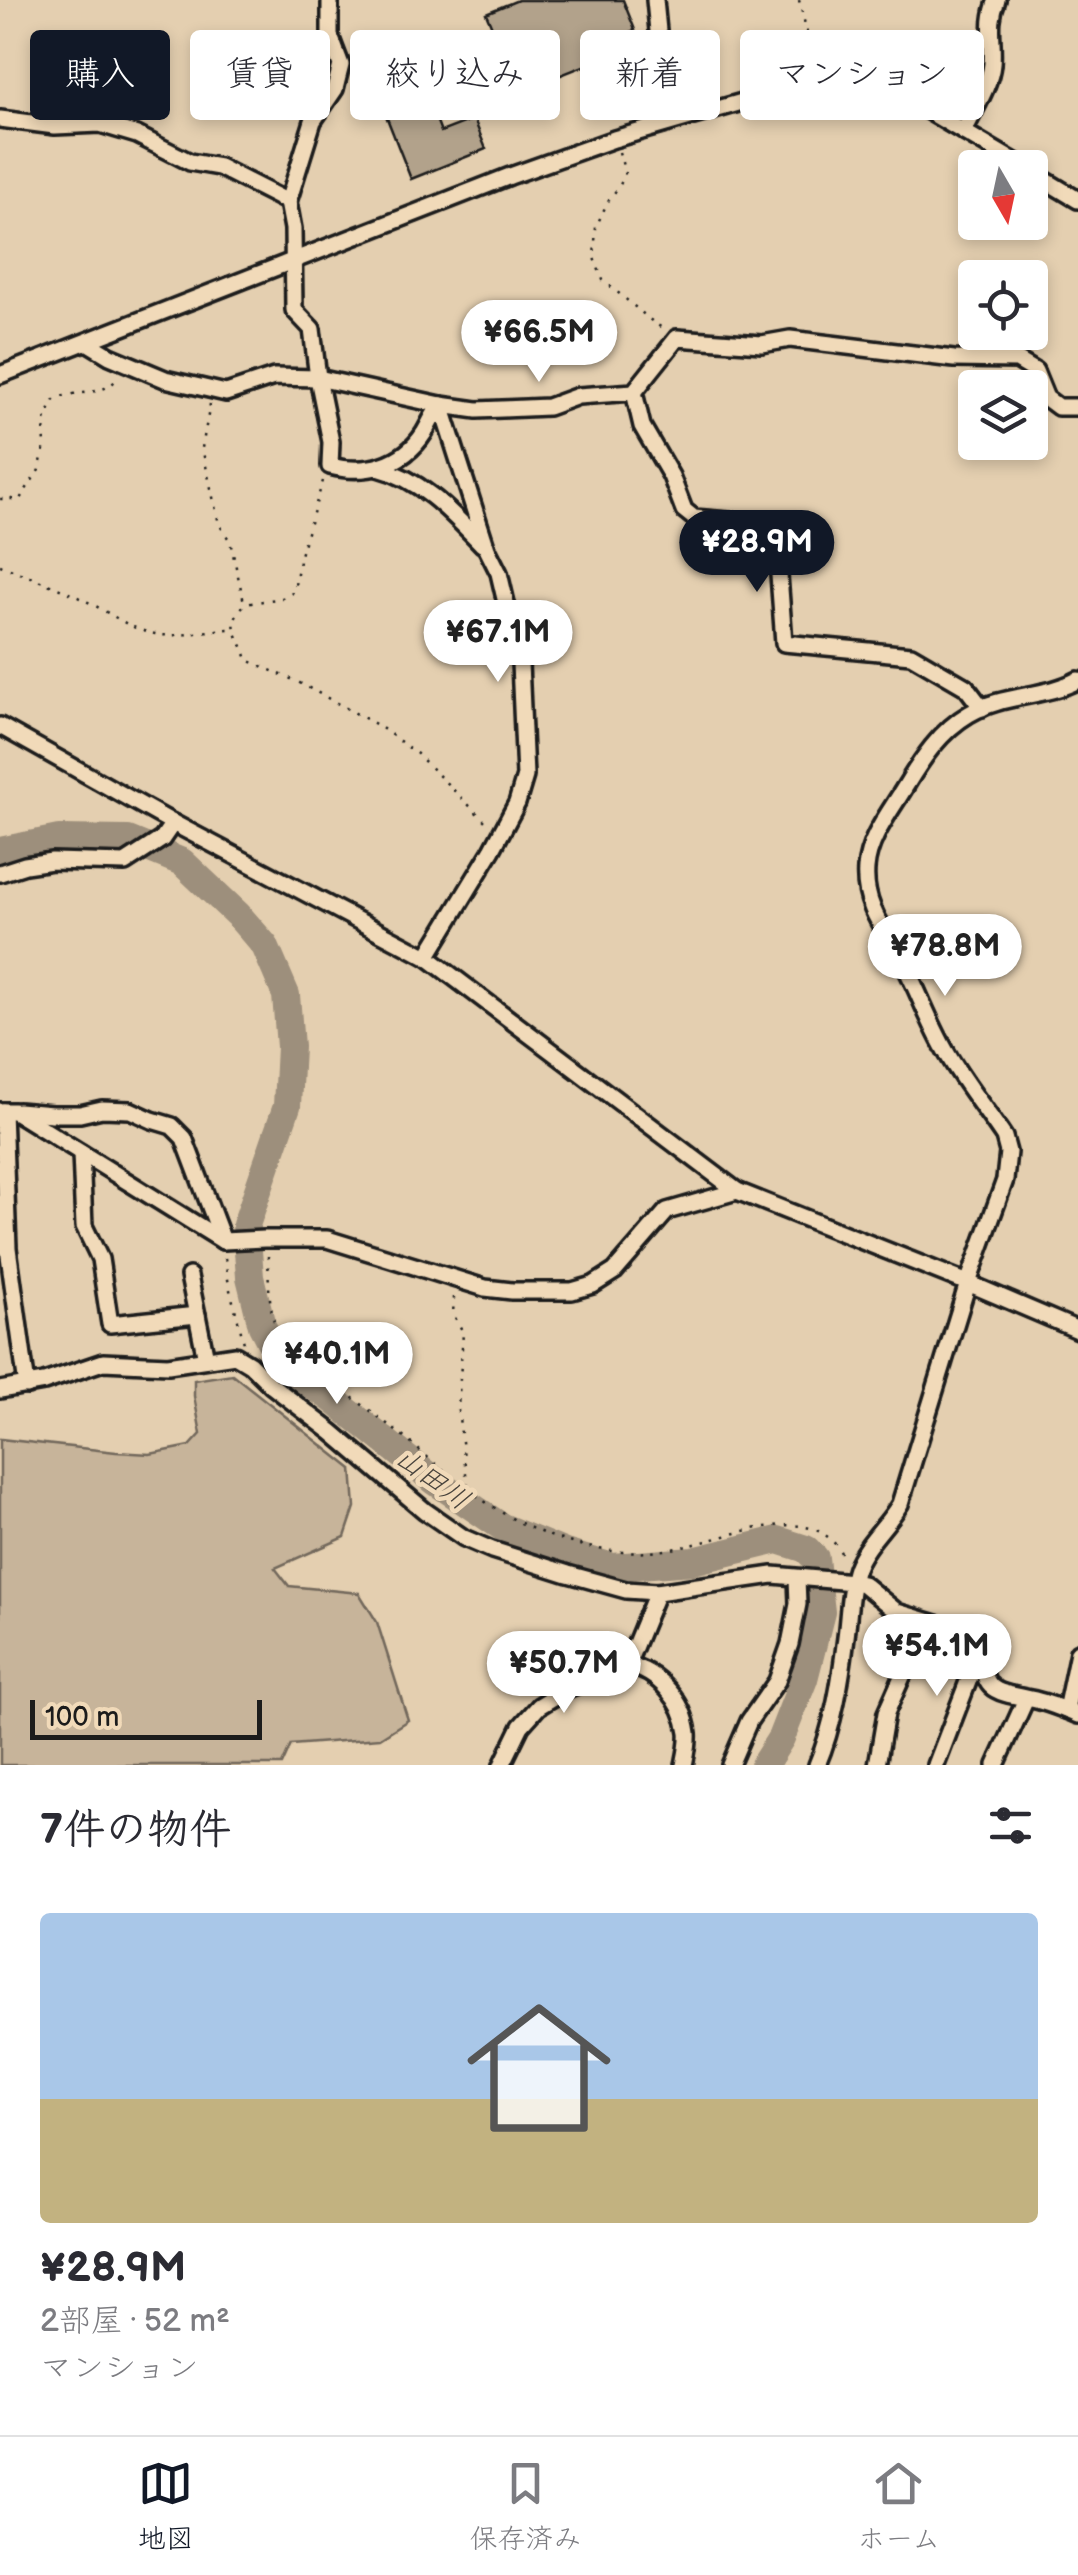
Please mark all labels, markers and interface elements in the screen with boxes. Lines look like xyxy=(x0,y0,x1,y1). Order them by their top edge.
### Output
chip: 購入 xyxy=(30,30,170,120)
chip: 賃貸 xyxy=(190,30,330,120)
chip: 絞り込み xyxy=(350,30,560,120)
chip: 新着 xyxy=(580,30,720,120)
chip: マンション xyxy=(740,30,984,120)
north arrow xyxy=(958,150,1048,240)
map controls xyxy=(958,150,1048,460)
button: locate xyxy=(958,260,1048,350)
pin: ¥66.5M xyxy=(458,300,620,385)
text: ¥66.5M xyxy=(483,313,595,352)
button: layers xyxy=(958,370,1048,460)
pin: ¥28.9M xyxy=(676,510,838,595)
text: ¥28.9M xyxy=(701,523,813,562)
pin: ¥67.1M xyxy=(417,600,579,685)
text: ¥67.1M xyxy=(446,613,550,652)
pin: ¥78.8M xyxy=(864,914,1026,999)
text: ¥78.8M xyxy=(890,927,1000,966)
pin: ¥40.1M xyxy=(256,1322,418,1407)
text: ¥40.1M xyxy=(284,1335,390,1374)
water label: 山田川 xyxy=(388,1441,476,1517)
pin: ¥54.1M xyxy=(856,1614,1018,1699)
text: ¥54.1M xyxy=(884,1627,990,1666)
pin: ¥50.7M xyxy=(483,1631,645,1716)
text: ¥50.7M xyxy=(509,1644,619,1683)
scale bar xyxy=(30,1695,262,1740)
text: 100 m xyxy=(45,1701,119,1734)
icon: filters xyxy=(983,1798,1038,1853)
text: 7件の物件 xyxy=(40,1805,231,1856)
icon: home xyxy=(449,1978,629,2158)
text: ¥28.9M xyxy=(40,2243,186,2294)
text: 2部屋 · 52 m² xyxy=(40,2302,230,2341)
text: マンション xyxy=(40,2349,199,2388)
tab: 地図 xyxy=(138,2456,194,2556)
tab: 保存済み xyxy=(470,2456,582,2556)
tab: ホーム xyxy=(857,2456,940,2556)

